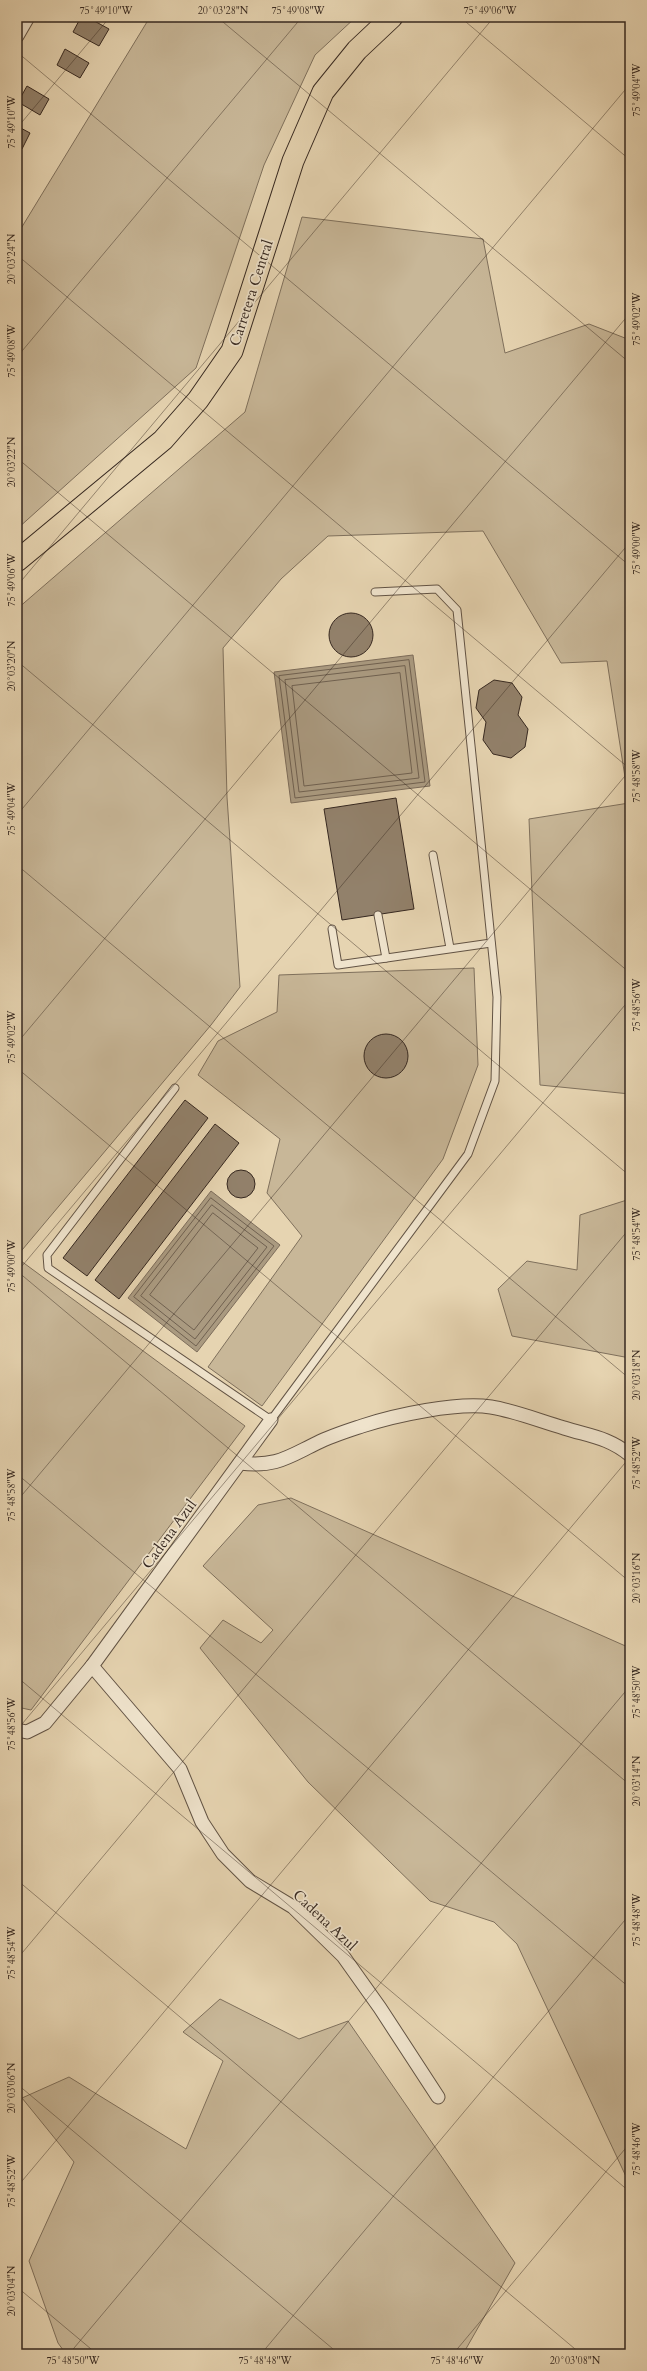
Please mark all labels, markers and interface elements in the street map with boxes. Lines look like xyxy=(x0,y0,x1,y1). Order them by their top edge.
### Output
text: 75°49'10"W xyxy=(79,4,134,18)
text: 20°03'28"N xyxy=(198,4,249,18)
text: 75°49'08"W xyxy=(271,4,326,18)
text: 75°49'06"W xyxy=(463,4,518,18)
text: 75°49'04"W xyxy=(630,62,644,117)
text: 75°49'10"W xyxy=(5,94,19,149)
text: 20°03'24"N xyxy=(5,233,19,284)
street label: Carretera Central xyxy=(224,237,278,349)
text: 75°49'02"W xyxy=(630,291,644,346)
text: 75°49'08"W xyxy=(5,323,19,378)
text: 20°03'22"N xyxy=(5,436,19,487)
text: 75°49'00"W xyxy=(630,520,644,575)
text: 75°49'06"W xyxy=(5,552,19,607)
text: 20°03'20"N xyxy=(5,640,19,691)
text: 75°48'58"W xyxy=(630,748,644,803)
text: 75°49'04"W xyxy=(5,781,19,836)
text: 75°48'56"W xyxy=(630,977,644,1032)
text: 75°49'02"W xyxy=(5,1009,19,1064)
text: 75°48'54"W xyxy=(630,1206,644,1261)
text: 75°49'00"W xyxy=(5,1238,19,1293)
text: 20°03'18"N xyxy=(630,1349,644,1400)
text: 75°48'52"W xyxy=(630,1435,644,1490)
text: 75°48'58"W xyxy=(5,1467,19,1522)
street label: Cadena Azul xyxy=(137,1495,201,1573)
text: 20°03'16"N xyxy=(630,1552,644,1603)
text: 75°48'50"W xyxy=(630,1664,644,1719)
text: 75°48'56"W xyxy=(5,1696,19,1751)
text: 20°03'14"N xyxy=(630,1755,644,1806)
street label: Cadena Azul xyxy=(288,1885,362,1955)
text: 75°48'48"W xyxy=(630,1892,644,1947)
text: 75°48'54"W xyxy=(5,1925,19,1980)
text: 20°03'06"N xyxy=(5,2062,19,2113)
text: 75°48'46"W xyxy=(630,2121,644,2176)
text: 75°48'52"W xyxy=(5,2153,19,2208)
text: 20°03'04"N xyxy=(5,2265,19,2316)
text: 75°48'50"W xyxy=(46,2354,101,2368)
text: 75°48'48"W xyxy=(238,2354,293,2368)
text: 75°48'46"W xyxy=(430,2354,485,2368)
text: 20°03'08"N xyxy=(550,2354,601,2368)

